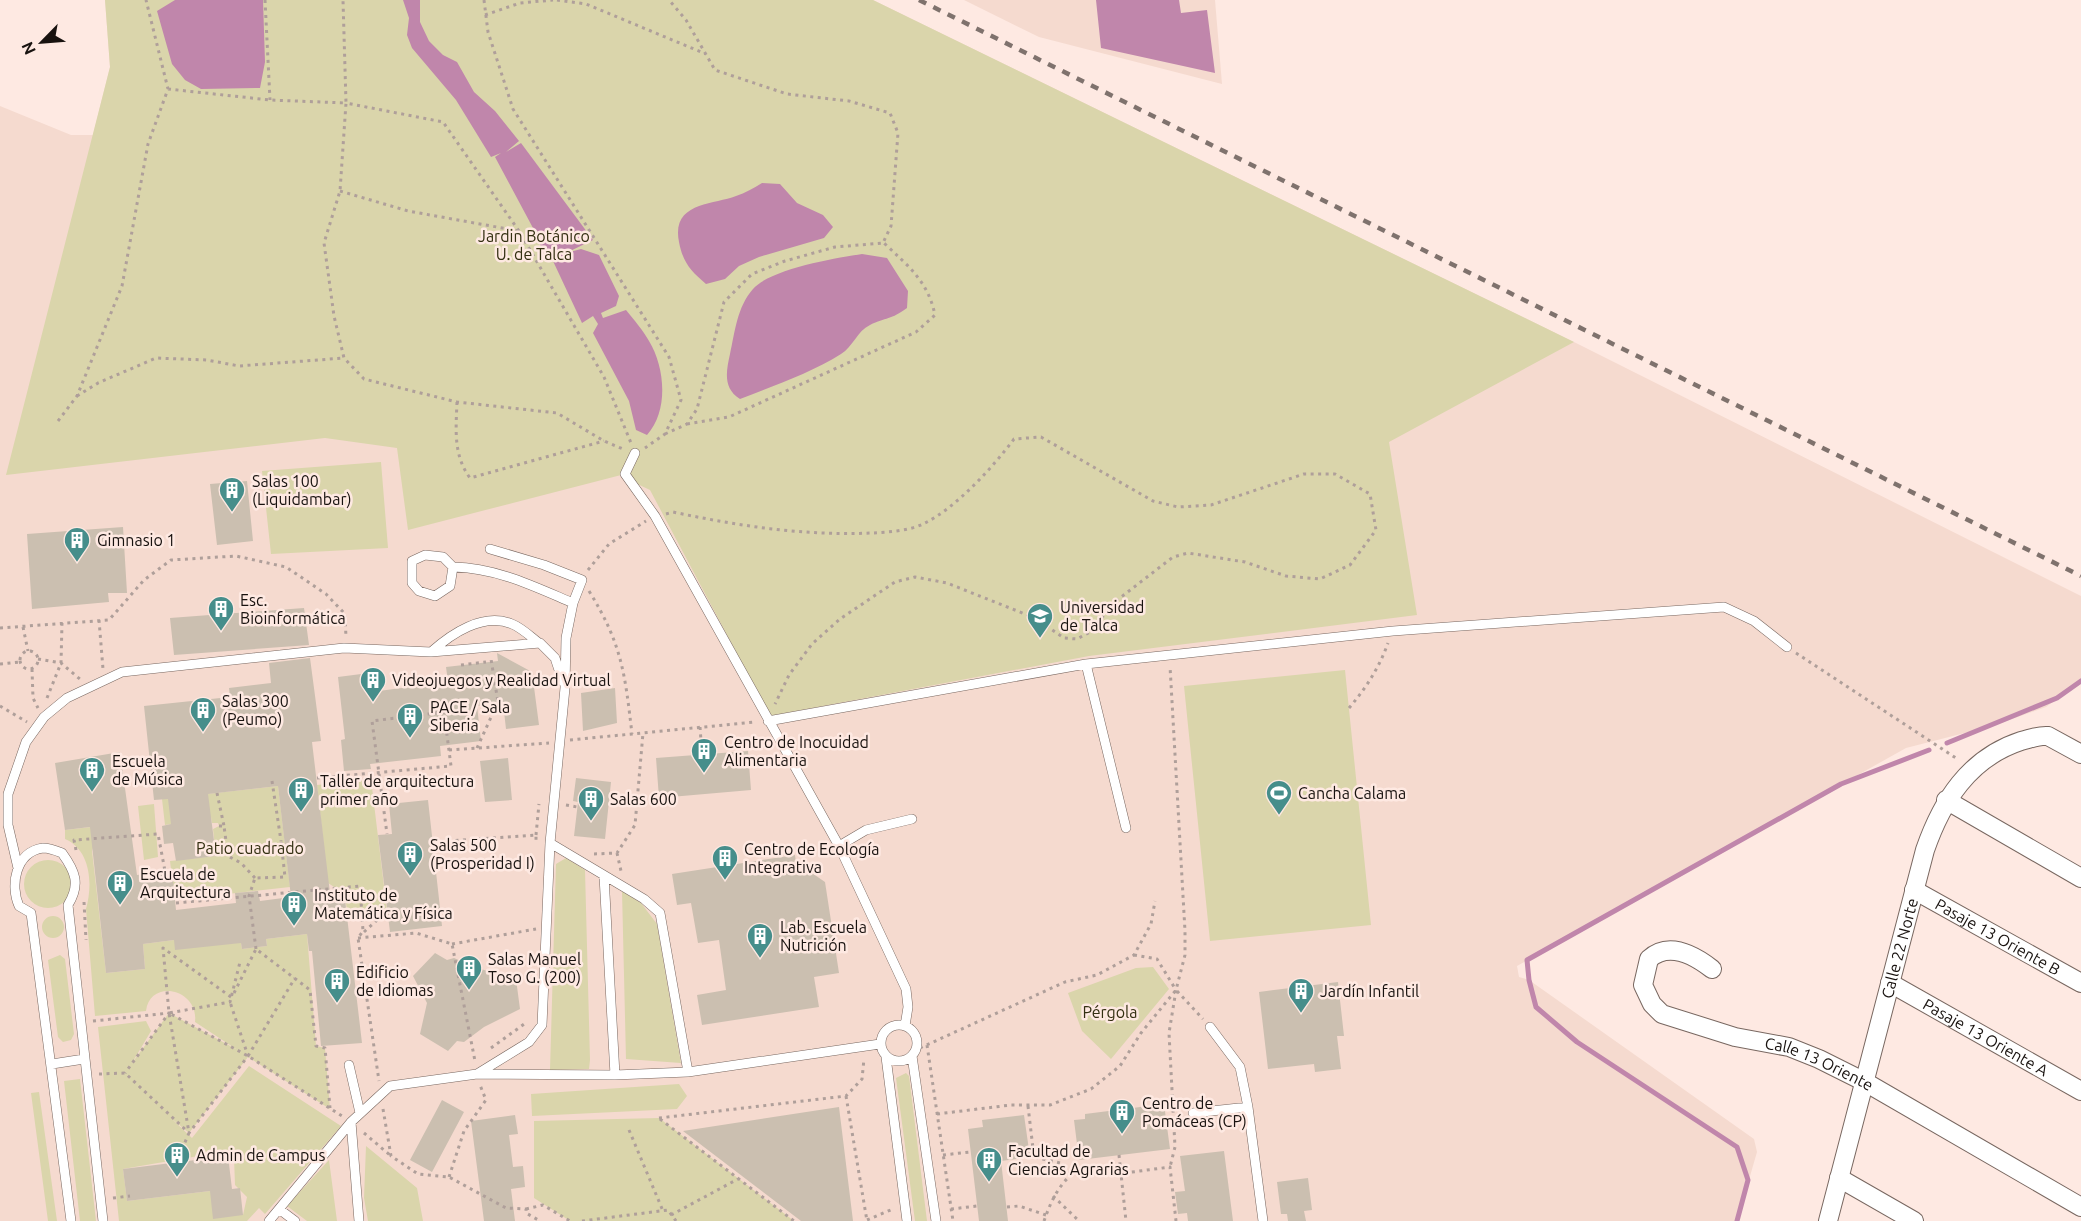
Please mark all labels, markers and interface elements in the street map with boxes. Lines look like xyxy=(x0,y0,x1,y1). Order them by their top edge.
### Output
north arrow xyxy=(12,12,72,72)
text: N xyxy=(18,39,39,58)
park label: Jardin Botánico U. de Talca xyxy=(478,227,590,263)
place label: Salas 100 (Liquidambar) xyxy=(252,472,352,509)
building icon: Salas 100 (Liquidambar) xyxy=(217,475,247,513)
building icon: Gimnasio 1 xyxy=(62,525,92,563)
place label: Gimnasio 1 xyxy=(97,531,176,549)
place label: Esc. Bioinformática xyxy=(240,591,346,627)
building icon: Esc. Bioinformática xyxy=(206,594,236,632)
place label: Universidad de Talca xyxy=(1060,598,1144,634)
school or university icon: Universidad de Talca xyxy=(1025,601,1055,639)
building icon: Videojuegos y Realidad Virtual xyxy=(358,665,388,703)
place label: Videojuegos y Realidad Virtual xyxy=(392,671,611,689)
place label: Salas 300 (Peumo) xyxy=(222,692,289,729)
building icon: Salas 300 (Peumo) xyxy=(188,695,218,733)
place label: PACE / Sala Siberia xyxy=(430,698,510,734)
building icon: PACE / Sala Siberia xyxy=(395,701,425,739)
place label: Centro de Inocuidad Alimentaria xyxy=(724,733,869,769)
building icon: Centro de Inocuidad Alimentaria xyxy=(689,736,719,774)
place label: Escuela de Música xyxy=(112,752,183,788)
building icon: Escuela de Música xyxy=(77,755,107,793)
place label: Taller de arquitectura primer año xyxy=(320,772,474,808)
building icon: Taller de arquitectura primer año xyxy=(286,775,316,813)
sports icon: Cancha Calama xyxy=(1264,778,1294,816)
building icon: Salas 600 xyxy=(576,784,606,822)
place label: Cancha Calama xyxy=(1298,784,1406,802)
place label: Salas 600 xyxy=(610,790,677,808)
place label: Salas 500 (Prosperidad I) xyxy=(430,836,535,873)
park label: Patio cuadrado xyxy=(196,839,304,857)
building icon: Salas 500 (Prosperidad I) xyxy=(395,839,425,877)
place label: Centro de Ecología Integrativa xyxy=(744,840,880,876)
building icon: Centro de Ecología Integrativa xyxy=(710,843,740,881)
place label: Escuela de Arquitectura xyxy=(140,865,231,901)
building icon: Escuela de Arquitectura xyxy=(105,868,135,906)
place label: Instituto de Matemática y Física xyxy=(314,886,453,922)
building icon: Instituto de Matemática y Física xyxy=(279,889,309,927)
street label: Pasaje 13 Oriente B xyxy=(1932,895,2064,979)
street label: Calle 22 Norte xyxy=(1878,896,1921,1000)
place label: Lab. Escuela Nutrición xyxy=(780,918,867,954)
building icon: Lab. Escuela Nutrición xyxy=(745,921,775,959)
place label: Salas Manuel Toso G. (200) xyxy=(488,950,581,987)
building icon: Salas Manuel Toso G. (200) xyxy=(454,953,484,991)
place label: Edificio de Idiomas xyxy=(356,963,434,999)
building icon: Edificio de Idiomas xyxy=(322,966,352,1004)
building icon: Jardín Infantil xyxy=(1286,976,1316,1014)
place label: Jardín Infantil xyxy=(1320,982,1419,1000)
street label: Pasaje 13 Oriente A xyxy=(1920,995,2052,1080)
park label: Pérgola xyxy=(1082,1003,1138,1021)
street label: Calle 13 Oriente xyxy=(1764,1034,1877,1094)
place label: Centro de Pomáceas (CP) xyxy=(1142,1094,1247,1131)
building icon: Centro de Pomáceas (CP) xyxy=(1107,1097,1137,1135)
building icon: Admin de Campus xyxy=(162,1140,192,1178)
place label: Facultad de Ciencias Agrarias xyxy=(1008,1142,1129,1178)
building icon: Facultad de Ciencias Agrarias xyxy=(974,1145,1004,1183)
place label: Admin de Campus xyxy=(196,1146,325,1164)

